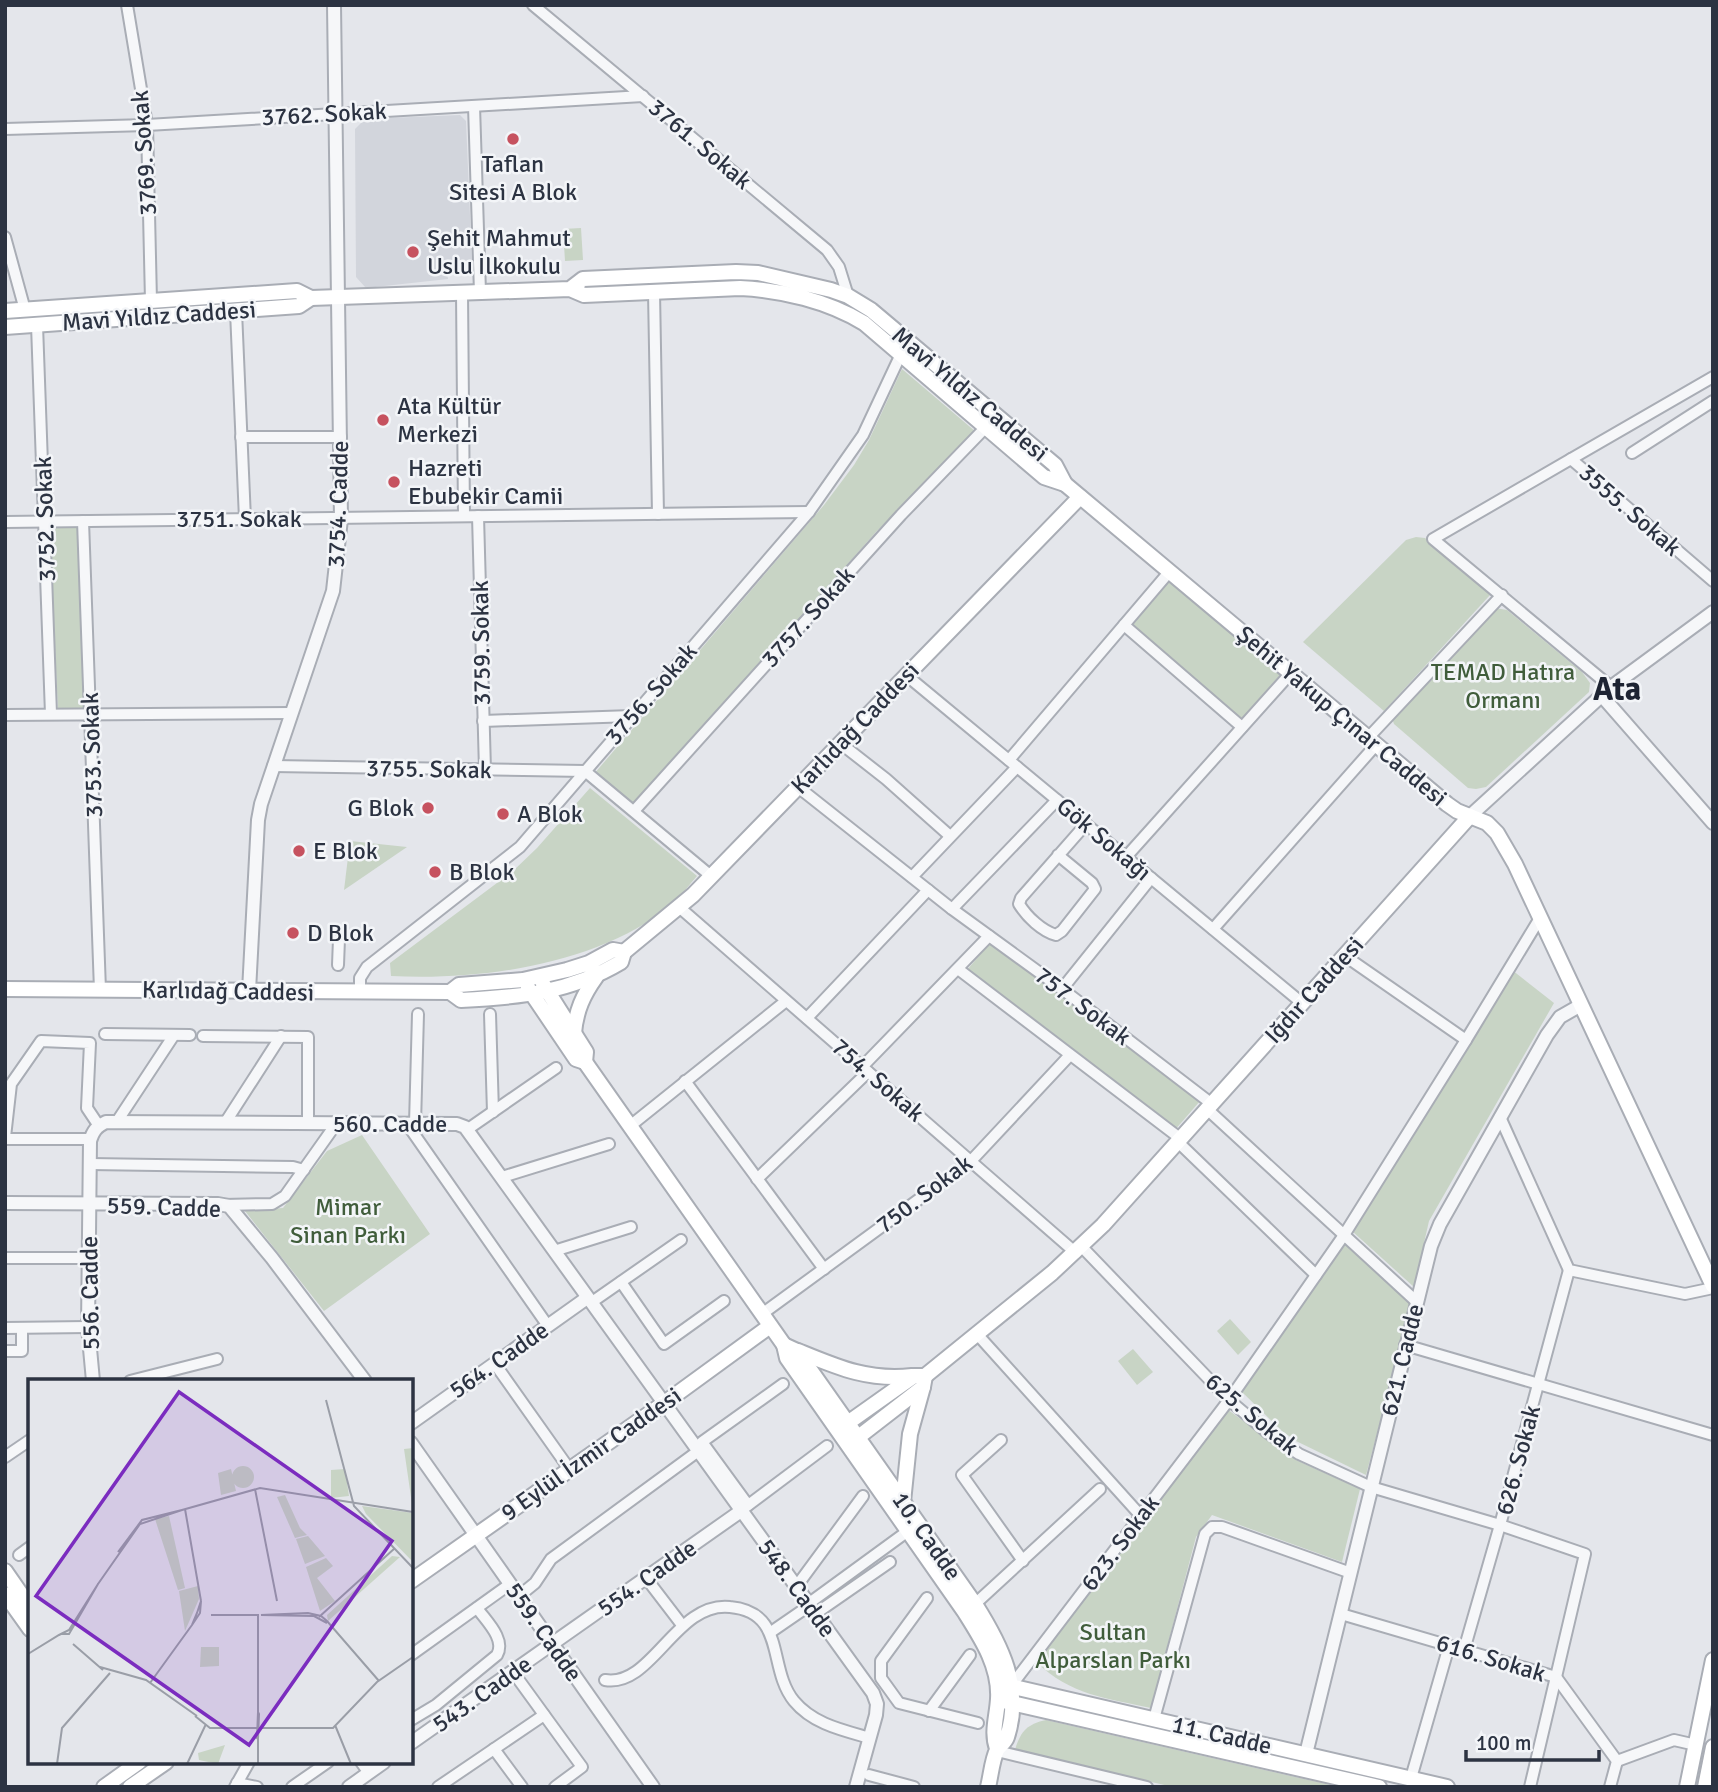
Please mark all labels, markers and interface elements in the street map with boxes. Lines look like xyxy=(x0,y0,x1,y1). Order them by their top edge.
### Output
street label: 3769. Sokak xyxy=(125,89,163,217)
street label: 3761. Sokak xyxy=(642,92,758,196)
street label: 3762. Sokak xyxy=(261,96,387,132)
marker: Taflan Sitesi A Blok xyxy=(505,131,521,147)
place label: Taflan Sitesi A Blok xyxy=(449,149,577,207)
place label: Şehit Mahmut Uslu İlkokulu xyxy=(427,223,571,281)
marker: Şehit Mahmut Uslu İlkokulu xyxy=(405,244,421,260)
street label: Mavi Yıldız Caddesi xyxy=(61,294,257,338)
street label: Mavi Yıldız Caddesi xyxy=(886,320,1054,468)
place label: Ata Kültür Merkezi xyxy=(397,391,501,449)
marker: Ata Kültür Merkezi xyxy=(375,412,391,428)
street label: 3754. Cadde xyxy=(321,440,355,568)
place label: Hazreti Ebubekir Camii xyxy=(408,453,563,511)
street label: 3752. Sokak xyxy=(28,456,62,582)
street label: 3555. Sokak xyxy=(1573,458,1687,562)
marker: Hazreti Ebubekir Camii xyxy=(386,474,402,490)
street label: 3751. Sokak xyxy=(176,504,302,534)
street label: 3757. Sokak xyxy=(755,560,861,674)
street label: 3759. Sokak xyxy=(465,580,497,706)
street label: Şehit Yakup Çınar Caddesi xyxy=(1231,619,1453,813)
street label: 3756. Sokak xyxy=(599,637,703,751)
street label: Karlıdağ Caddesi xyxy=(784,656,926,800)
park label: TEMAD Hatıra Ormanı xyxy=(1431,657,1575,715)
district label: Ata xyxy=(1593,670,1641,709)
street label: 3753. Sokak xyxy=(75,692,109,818)
street label: 3755. Sokak xyxy=(366,753,492,785)
street label: Gök Sokağı xyxy=(1051,791,1157,887)
place label: G Blok xyxy=(347,793,414,823)
place label: A Blok xyxy=(517,799,583,829)
marker: G Blok xyxy=(420,800,436,816)
marker: A Blok xyxy=(495,806,511,822)
place label: E Blok xyxy=(313,836,378,866)
marker: E Blok xyxy=(291,843,307,859)
place label: B Blok xyxy=(449,857,515,887)
marker: B Blok xyxy=(427,864,443,880)
place label: D Blok xyxy=(307,918,374,948)
marker: D Blok xyxy=(285,925,301,941)
street label: Iğdır Caddesi xyxy=(1258,930,1370,1050)
street label: 757. Sokak xyxy=(1029,960,1137,1052)
street label: Karlıdağ Caddesi xyxy=(142,974,314,1008)
street label: 754. Sokak xyxy=(826,1032,930,1128)
street label: 560. Cadde xyxy=(333,1109,447,1139)
street label: 750. Sokak xyxy=(870,1148,978,1240)
street label: 559. Cadde xyxy=(106,1190,222,1224)
park label: Mimar Sinan Parkı xyxy=(290,1192,406,1250)
street label: 556. Cadde xyxy=(74,1236,106,1350)
street label: 621. Cadde xyxy=(1374,1301,1430,1419)
street label: 564. Cadde xyxy=(444,1315,554,1405)
street label: 625. Sokak xyxy=(1199,1366,1305,1462)
inset map xyxy=(28,1379,413,1764)
street label: 9 Eylül İzmir Caddesi xyxy=(495,1381,687,1527)
street label: 626. Sokak xyxy=(1489,1402,1547,1518)
street label: 10. Cadde xyxy=(886,1486,968,1586)
street label: 623. Sokak xyxy=(1074,1489,1166,1597)
street label: 554. Cadde xyxy=(592,1533,702,1623)
street label: 548. Cadde xyxy=(751,1533,843,1643)
street label: 559. Cadde xyxy=(499,1577,589,1687)
park label: Sultan Alparslan Parkı xyxy=(1035,1617,1191,1675)
street label: 616. Sokak xyxy=(1433,1627,1549,1689)
street label: 543. Cadde xyxy=(427,1649,537,1739)
street label: 11. Cadde xyxy=(1169,1709,1275,1761)
scale bar xyxy=(1466,1718,1599,1762)
text: 100 m xyxy=(1476,1730,1531,1756)

